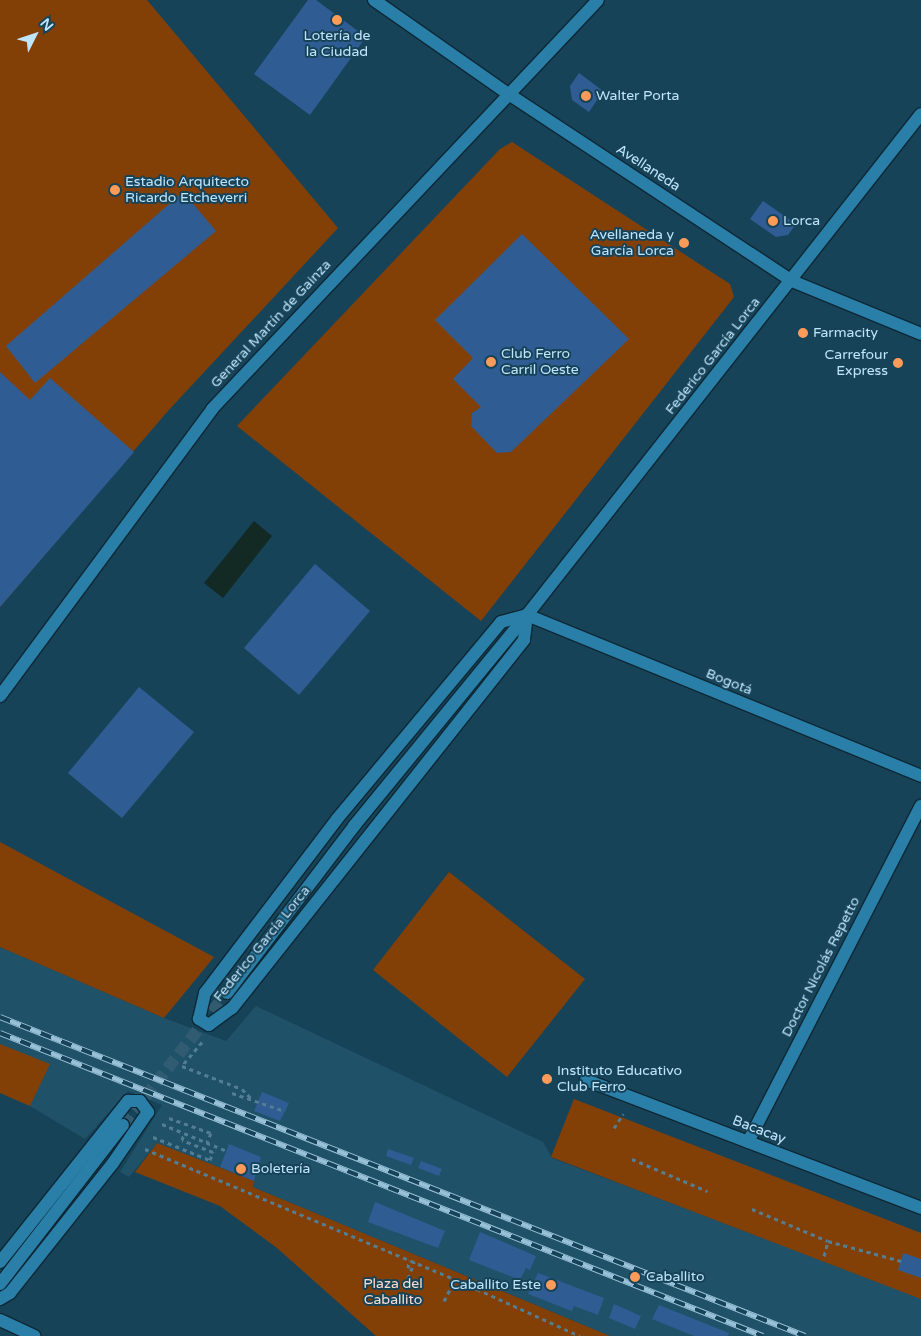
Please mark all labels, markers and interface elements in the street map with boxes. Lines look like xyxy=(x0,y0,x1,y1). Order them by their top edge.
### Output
north arrow xyxy=(10,10,60,60)
marker: Lotería de la Ciudad xyxy=(331,14,343,26)
text: N xyxy=(37,15,57,35)
place label: Lotería de la Ciudad xyxy=(304,28,370,60)
place label: Walter Porta xyxy=(596,88,679,104)
marker: Walter Porta xyxy=(580,90,592,102)
street label: Avellaneda xyxy=(613,141,683,195)
place label: Estadio Arquitecto Ricardo Etcheverri xyxy=(125,174,249,206)
marker: Estadio Arquitecto Ricardo Etcheverri xyxy=(109,184,121,196)
place label: Lorca xyxy=(783,213,820,229)
marker: Lorca xyxy=(767,215,779,227)
place label: Avellaneda y García Lorca xyxy=(590,227,674,260)
marker: Avellaneda y García Lorca xyxy=(678,237,690,249)
street label: General Martín de Gainza xyxy=(207,257,335,391)
street label: Federico García Lorca xyxy=(662,294,764,418)
place label: Farmacity xyxy=(813,325,878,341)
marker: Farmacity xyxy=(797,327,809,339)
place label: Club Ferro Carril Oeste xyxy=(501,346,579,378)
place label: Carrefour Express xyxy=(825,347,888,380)
marker: Club Ferro Carril Oeste xyxy=(485,356,497,368)
marker: Carrefour Express xyxy=(892,357,904,369)
street label: Bogotá xyxy=(703,665,755,699)
street label: Federico García Lorca xyxy=(210,883,314,1005)
street label: Doctor Nicolás Repetto xyxy=(778,894,864,1040)
place label: Instituto Educativo Club Ferro xyxy=(557,1063,682,1096)
marker: Instituto Educativo Club Ferro xyxy=(541,1073,553,1085)
street label: Bacacay xyxy=(730,1112,788,1148)
place label: Boletería xyxy=(251,1161,310,1177)
marker: Boletería xyxy=(235,1163,247,1175)
place label: Caballito xyxy=(646,1269,705,1285)
marker: Caballito xyxy=(628,1270,642,1284)
park label: Plaza del Caballito xyxy=(363,1276,423,1308)
place label: Caballito Este xyxy=(450,1277,541,1293)
marker: Caballito Este xyxy=(545,1279,557,1291)

